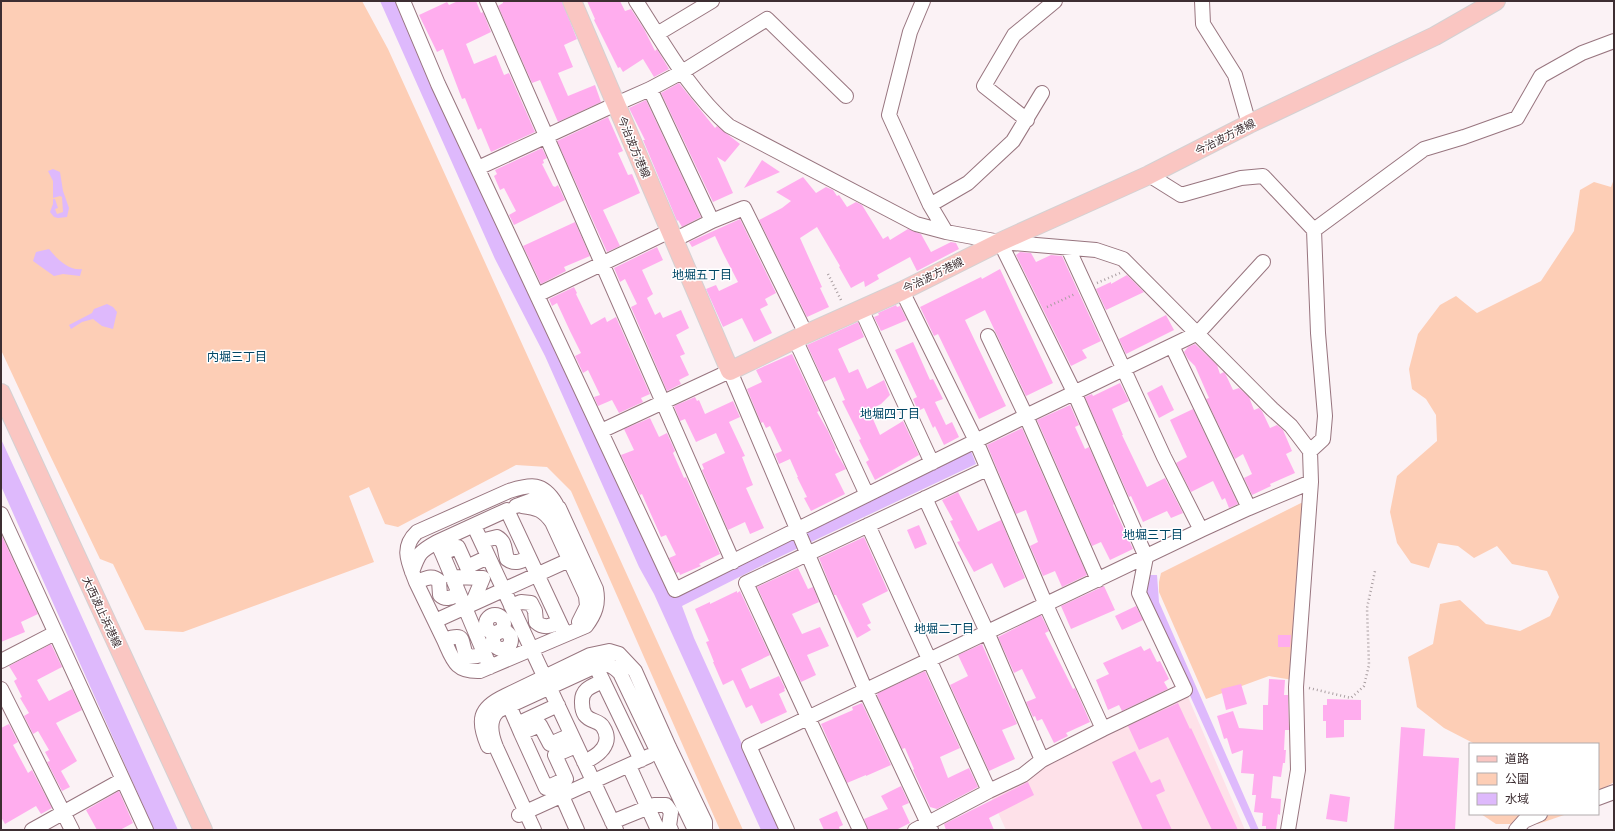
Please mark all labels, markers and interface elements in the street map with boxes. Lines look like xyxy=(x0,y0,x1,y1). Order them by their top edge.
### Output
street label: 今治波方港線 xyxy=(615,114,653,180)
street label: 今治波方港線 xyxy=(1192,116,1258,158)
street label: 今治波方港線 xyxy=(900,254,966,296)
district label: 地堀五丁目 xyxy=(672,267,732,282)
district label: 内堀三丁目 xyxy=(207,349,267,364)
district label: 地堀四丁目 xyxy=(860,406,920,421)
district label: 地堀三丁目 xyxy=(1123,527,1183,542)
street label: 大西波止浜港線 xyxy=(79,574,125,650)
district label: 地堀二丁目 xyxy=(914,621,974,636)
legend xyxy=(1469,743,1599,815)
text: 道路 xyxy=(1505,751,1529,766)
text: 公園 xyxy=(1505,771,1529,786)
text: 水域 xyxy=(1505,791,1529,806)

